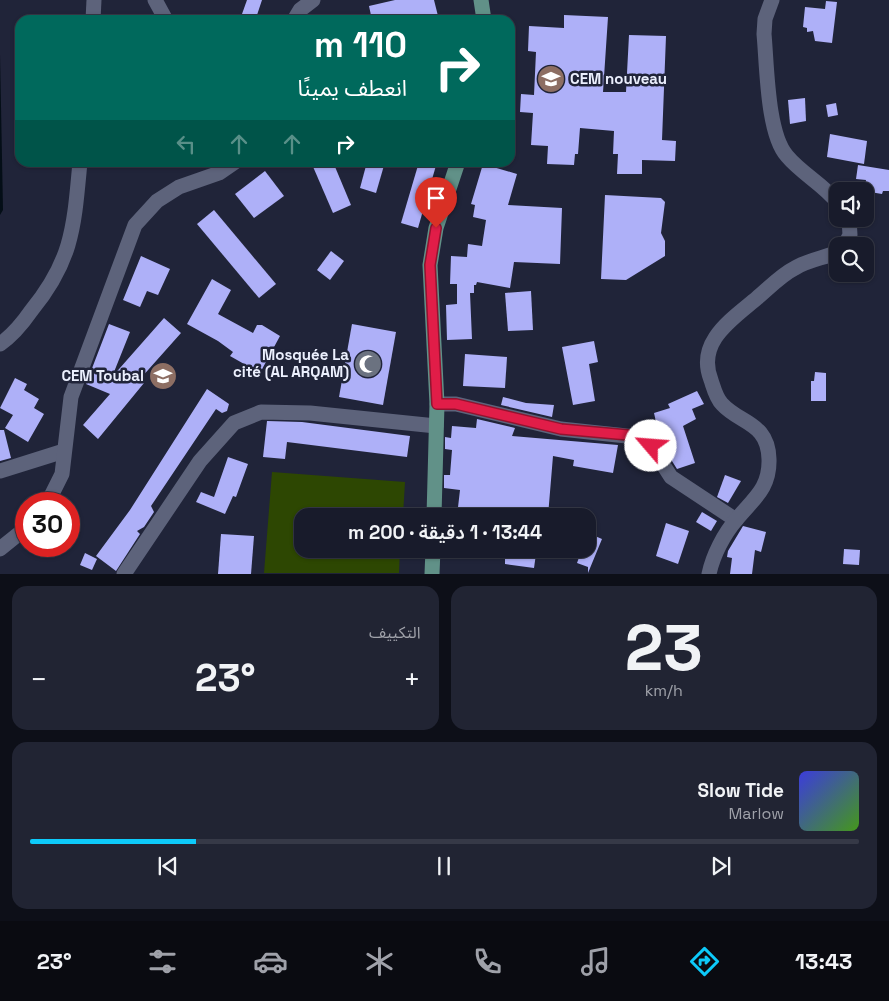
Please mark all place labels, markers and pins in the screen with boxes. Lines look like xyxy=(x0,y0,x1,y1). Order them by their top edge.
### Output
school or university icon: CEM nouveau xyxy=(536,64,566,94)
place label: CEM nouveau xyxy=(570,69,667,88)
pin xyxy=(415,177,457,228)
place label: Mosquée La cité (AL ARQAM) xyxy=(233,345,349,381)
mosque icon: Mosquée La cité (AL ARQAM) xyxy=(353,349,383,379)
school or university icon: CEM Toubal xyxy=(148,361,178,391)
place label: CEM Toubal xyxy=(61,366,144,385)

